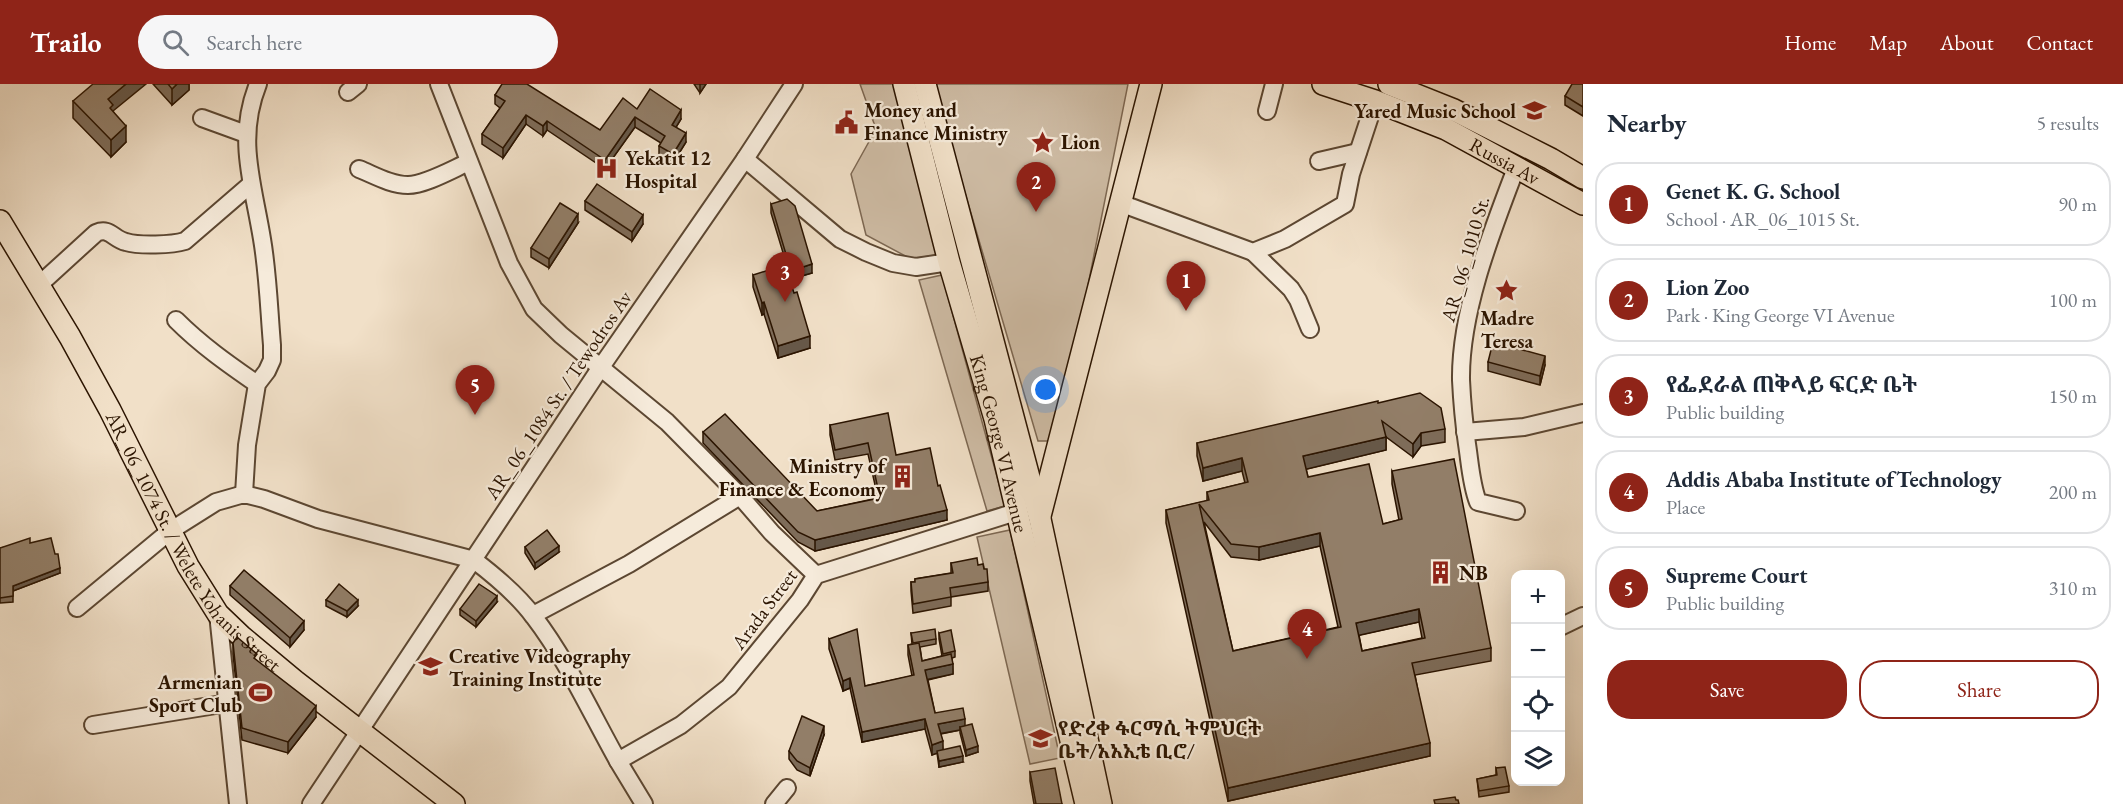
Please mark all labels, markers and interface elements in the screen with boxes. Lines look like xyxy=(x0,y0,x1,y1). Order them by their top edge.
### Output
search box xyxy=(138,15,558,69)
text: Trailo xyxy=(30,24,102,60)
icon: search xyxy=(159,26,192,59)
text: Search here xyxy=(207,28,302,57)
text: Home xyxy=(1784,29,1836,56)
text: Map xyxy=(1869,29,1907,56)
text: About xyxy=(1940,29,1993,56)
text: Contact xyxy=(2026,29,2093,56)
place label: Money and Finance Ministry xyxy=(864,97,1008,146)
place label: Yared Music School xyxy=(1354,98,1516,124)
school or university icon: Yared Music School xyxy=(1521,98,1547,124)
text: Nearby xyxy=(1607,106,1687,140)
public building icon: Money and Finance Ministry xyxy=(833,109,859,135)
text: 5 results xyxy=(2036,110,2099,136)
place icon: Lion xyxy=(1030,129,1056,155)
place label: Lion xyxy=(1061,129,1100,155)
street label: Russia Av xyxy=(1465,132,1544,191)
place label: Yekatit 12 Hospital xyxy=(625,145,711,194)
hospital icon: Yekatit 12 Hospital xyxy=(594,156,620,182)
pin: 2 xyxy=(1016,162,1056,212)
text: Genet K. G. School xyxy=(1666,177,1840,206)
text: 1 xyxy=(1623,191,1634,217)
text: 90 m xyxy=(2058,191,2097,217)
street label: AR_06_1010 St. xyxy=(1434,193,1495,326)
text: School · AR_06_1015 St. xyxy=(1666,206,1860,232)
pin: 3 xyxy=(766,252,804,302)
pin: 1 xyxy=(1166,262,1206,311)
text: Lion Zoo xyxy=(1666,273,1749,302)
place icon: Madre Teresa xyxy=(1494,278,1520,304)
street label: AR_06_1084 St. / Tewodros Av xyxy=(478,285,638,505)
text: 2 xyxy=(1623,287,1634,313)
text: 100 m xyxy=(2049,287,2097,313)
text: Park · King George VI Avenue xyxy=(1666,302,1895,328)
place label: Madre Teresa xyxy=(1480,305,1534,354)
street label: King George VI Avenue xyxy=(964,351,1034,535)
pin: 5 xyxy=(456,366,494,415)
text: የፌደራል ጠቅላይ ፍርድ ቤት xyxy=(1666,370,1917,399)
your location xyxy=(1031,375,1060,404)
text: 3 xyxy=(1623,383,1634,409)
text: 150 m xyxy=(2049,383,2097,409)
text: Public building xyxy=(1666,399,1784,425)
street label: AR_06_1074 St. / Welete Yohanis Street xyxy=(99,406,287,678)
place label: Ministry of Finance & Economy xyxy=(719,453,888,502)
building icon: Ministry of Finance & Economy xyxy=(890,464,916,490)
text: Addis Ababa Institute ofTechnology xyxy=(1666,465,2002,494)
text: 4 xyxy=(1623,479,1634,505)
text: 200 m xyxy=(2049,479,2097,505)
text: Place xyxy=(1666,494,1705,520)
building icon: NB xyxy=(1428,560,1454,586)
place label: NB xyxy=(1459,560,1488,586)
text: Supreme Court xyxy=(1666,561,1807,590)
street label: Arada Street xyxy=(725,563,803,655)
map controls xyxy=(1511,570,1565,786)
button: + xyxy=(1511,570,1565,624)
text: 5 xyxy=(1623,575,1634,601)
text: 310 m xyxy=(2049,575,2097,601)
text: Public building xyxy=(1666,590,1784,616)
pin: 4 xyxy=(1288,610,1326,659)
button: − xyxy=(1511,624,1565,678)
place label: Creative Videography Training Institute xyxy=(449,643,631,692)
school or university icon: Creative Videography Training Institute xyxy=(418,654,444,680)
button: Save xyxy=(1607,660,1847,719)
button: Share xyxy=(1859,660,2099,719)
place label: Armenian Sport Club xyxy=(149,669,242,718)
button: locate xyxy=(1511,678,1565,732)
sports icon: Armenian Sport Club xyxy=(247,680,273,706)
place label: የድረቀ ፋርማሲ ትምህርት ቤት/አአኢቴ ቢሮ/ xyxy=(1058,715,1262,764)
school or university icon: የድረቀ ፋርማሲ ትምህርት ቤት/አአኢቴ ቢሮ/ xyxy=(1027,726,1053,752)
button: layers xyxy=(1511,732,1565,786)

